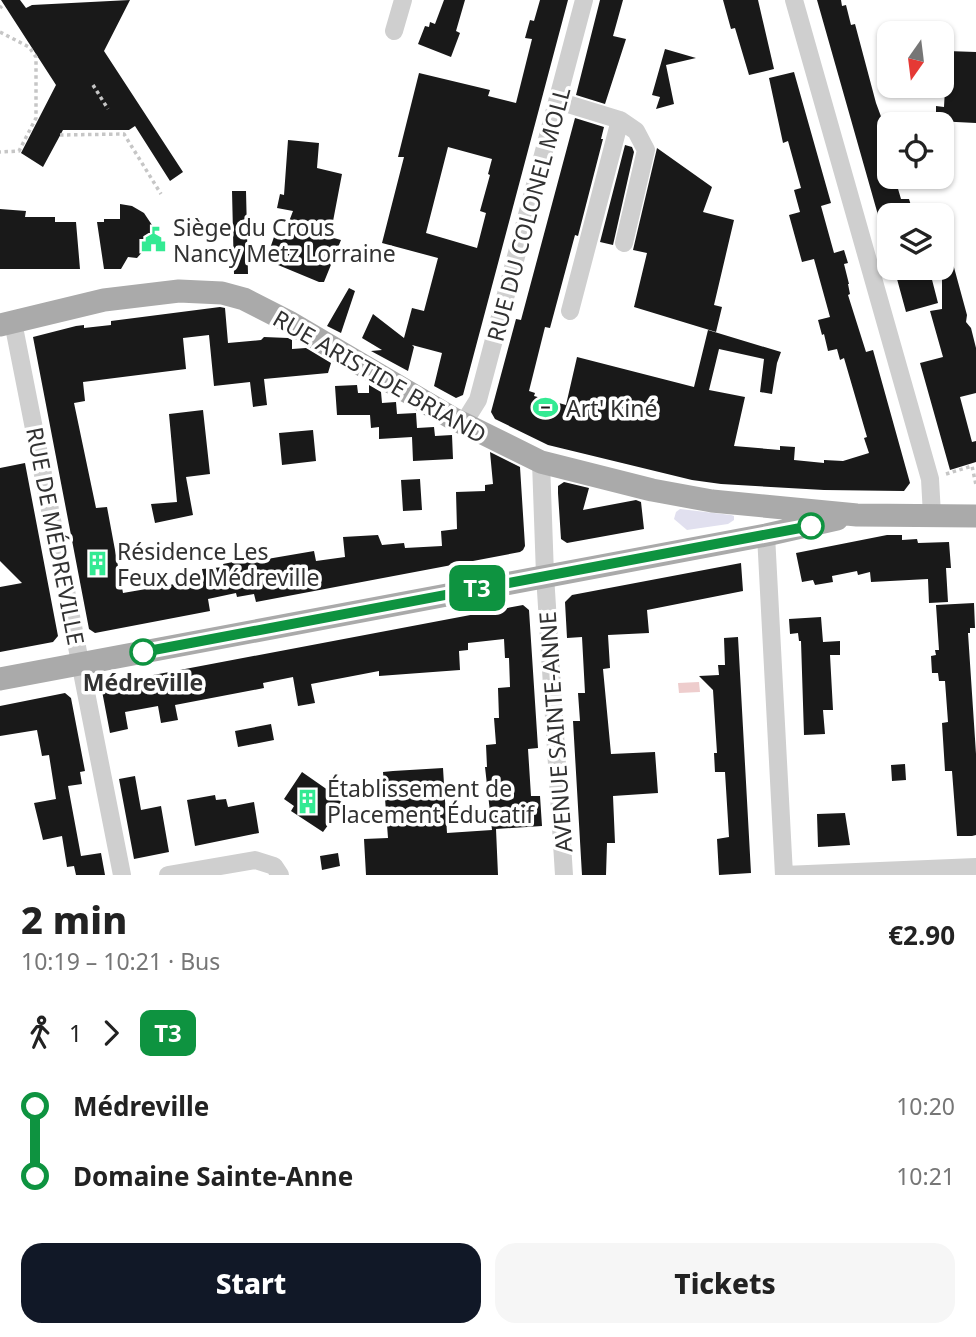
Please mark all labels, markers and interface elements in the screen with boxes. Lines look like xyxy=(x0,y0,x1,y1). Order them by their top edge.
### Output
north arrow xyxy=(877,21,954,98)
map controls xyxy=(877,21,954,280)
street label: RUE DU COLONEL MOLL xyxy=(479,83,577,345)
button: locate xyxy=(877,112,954,189)
button: layers xyxy=(877,203,954,280)
place label: Siège du Crous Nancy Metz Lorraine xyxy=(173,211,396,269)
public building icon: Siège du Crous Nancy Metz Lorraine xyxy=(139,226,167,254)
street label: RUE ARISTIDE BRIAND xyxy=(267,302,493,450)
place label: Art' Kiné xyxy=(566,392,657,424)
sports icon: Art' Kiné xyxy=(532,394,560,422)
street label: RUE DE MÉDREVILLE xyxy=(19,424,93,648)
unlabelled marker xyxy=(798,513,824,539)
place label: Résidence Les Feux de Médreville xyxy=(117,535,319,593)
building icon: Résidence Les Feux de Médreville xyxy=(83,550,111,578)
line badge: T3 xyxy=(446,565,508,611)
text: T3 xyxy=(463,571,491,604)
street label: AVENUE SAINTE-ANNE xyxy=(531,610,579,854)
marker: Médreville xyxy=(130,639,156,665)
place label: Médreville xyxy=(83,666,203,698)
place label: Établissement de Placement Éducatif xyxy=(327,772,535,830)
building icon: Établissement de Placement Éducatif xyxy=(293,787,321,815)
text: 2 min xyxy=(21,893,127,945)
text: €2.90 xyxy=(888,917,955,953)
text: 10:19 – 10:21 · Bus xyxy=(21,945,220,977)
icon: walk xyxy=(21,1014,59,1052)
icon: forward xyxy=(92,1014,130,1052)
text: T3 xyxy=(154,1016,182,1049)
text: 1 xyxy=(69,1017,82,1049)
text: Médreville xyxy=(73,1088,209,1124)
text: 10:20 xyxy=(896,1090,955,1122)
text: Domaine Sainte-Anne xyxy=(73,1158,353,1194)
text: 10:21 xyxy=(896,1160,955,1192)
button: Start xyxy=(21,1243,481,1323)
button: Tickets xyxy=(495,1243,955,1323)

